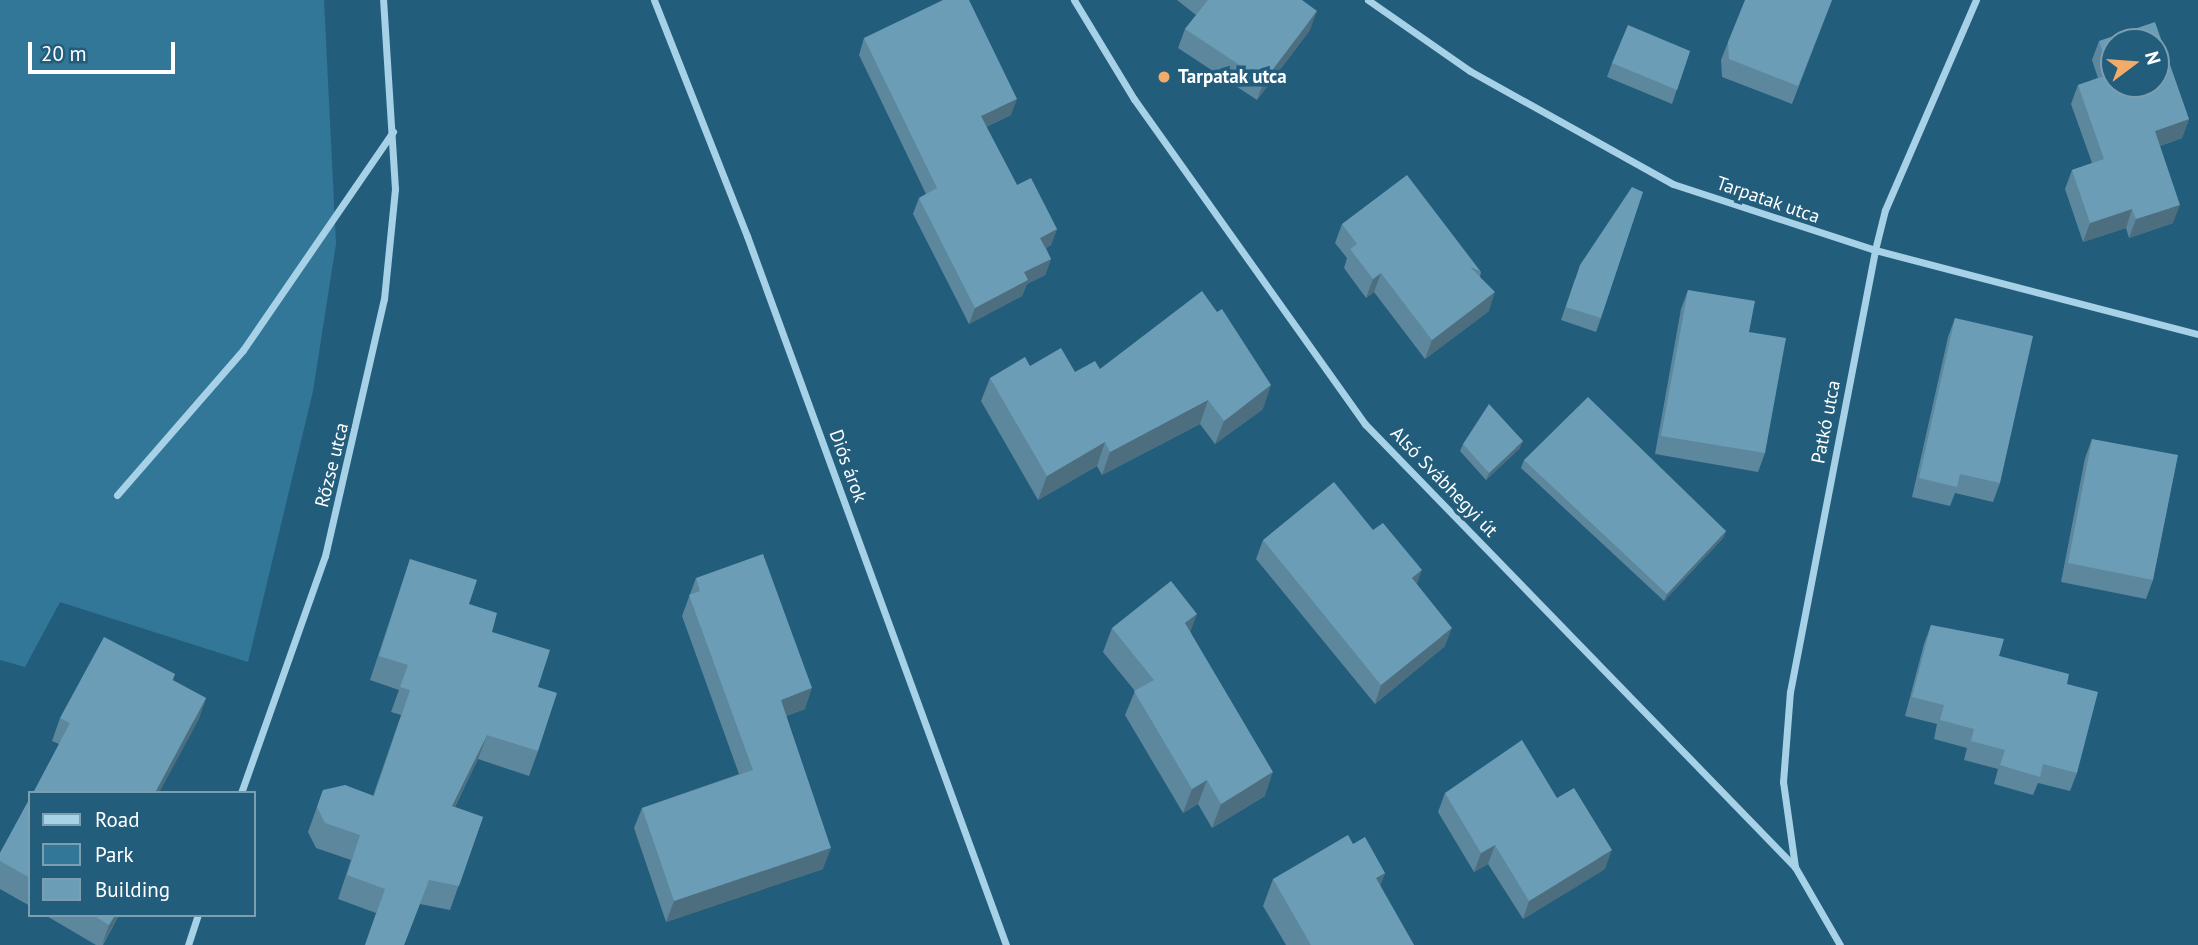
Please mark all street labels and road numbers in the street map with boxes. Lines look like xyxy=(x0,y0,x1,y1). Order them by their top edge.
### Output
street label: Tarpatak utca xyxy=(1713,172,1823,228)
street label: Patkó utca xyxy=(1807,378,1845,466)
street label: Rőzse utca xyxy=(311,420,353,510)
street label: Alsó Svábhegyi út xyxy=(1386,422,1502,542)
street label: Diós árok xyxy=(824,426,872,506)

